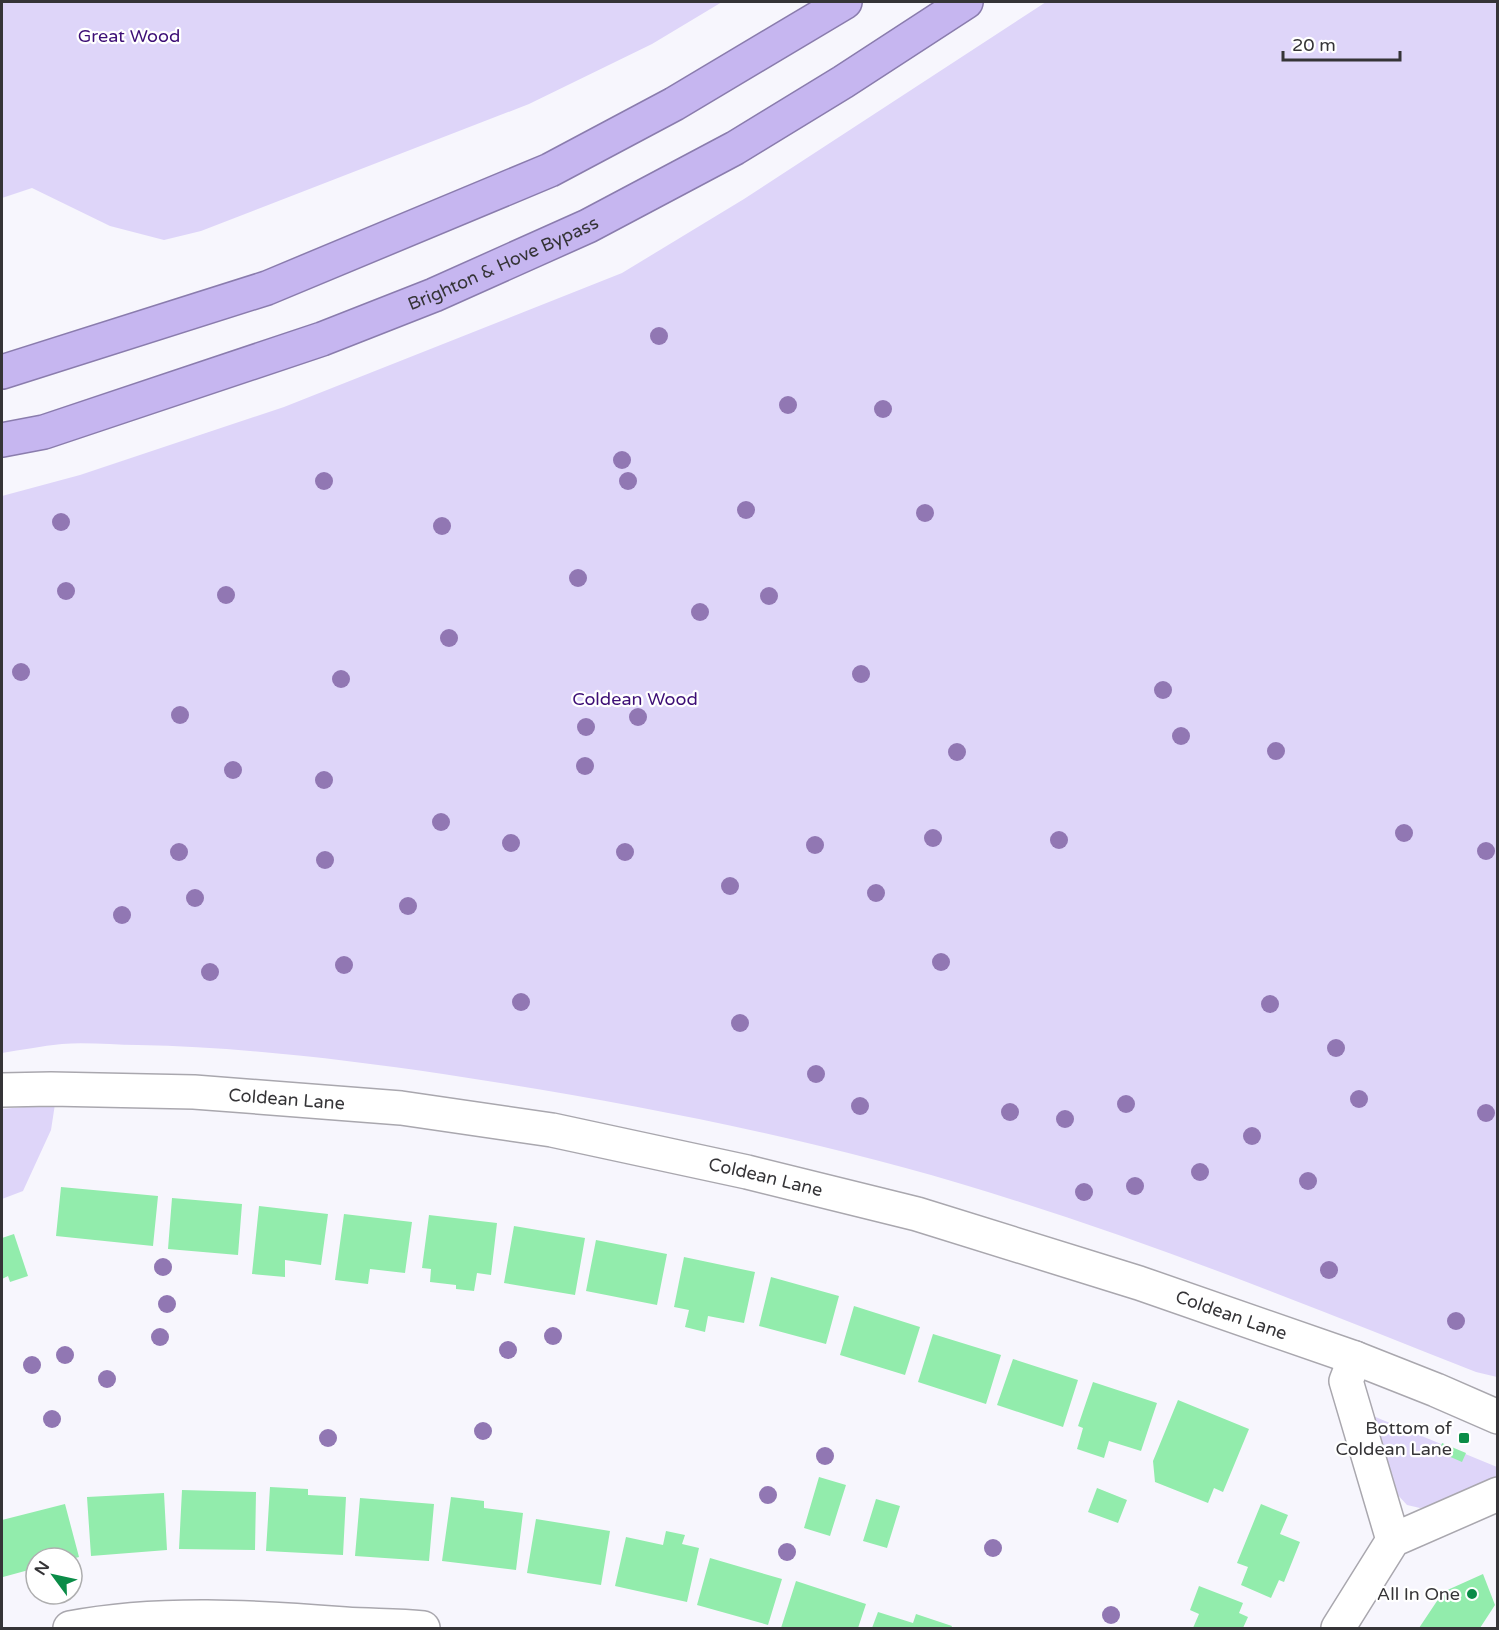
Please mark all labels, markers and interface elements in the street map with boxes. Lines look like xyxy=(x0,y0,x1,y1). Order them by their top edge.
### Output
scale bar xyxy=(1283,24,1400,62)
park label: Great Wood xyxy=(78,25,180,47)
text: 20 m xyxy=(1292,34,1336,56)
street label: Brighton & Hove Bypass xyxy=(405,212,602,315)
park label: Coldean Wood xyxy=(572,688,698,710)
street label: Coldean Lane xyxy=(228,1084,346,1115)
street label: Coldean Lane xyxy=(706,1153,825,1201)
street label: Coldean Lane xyxy=(1173,1286,1290,1345)
place label: Bottom of Coldean Lane xyxy=(1335,1417,1452,1460)
marker: Bottom of Coldean Lane xyxy=(1457,1431,1471,1445)
north arrow xyxy=(24,1546,84,1606)
text: N xyxy=(30,1558,54,1579)
place label: All In One xyxy=(1377,1583,1460,1605)
marker: All In One xyxy=(1465,1587,1479,1601)

